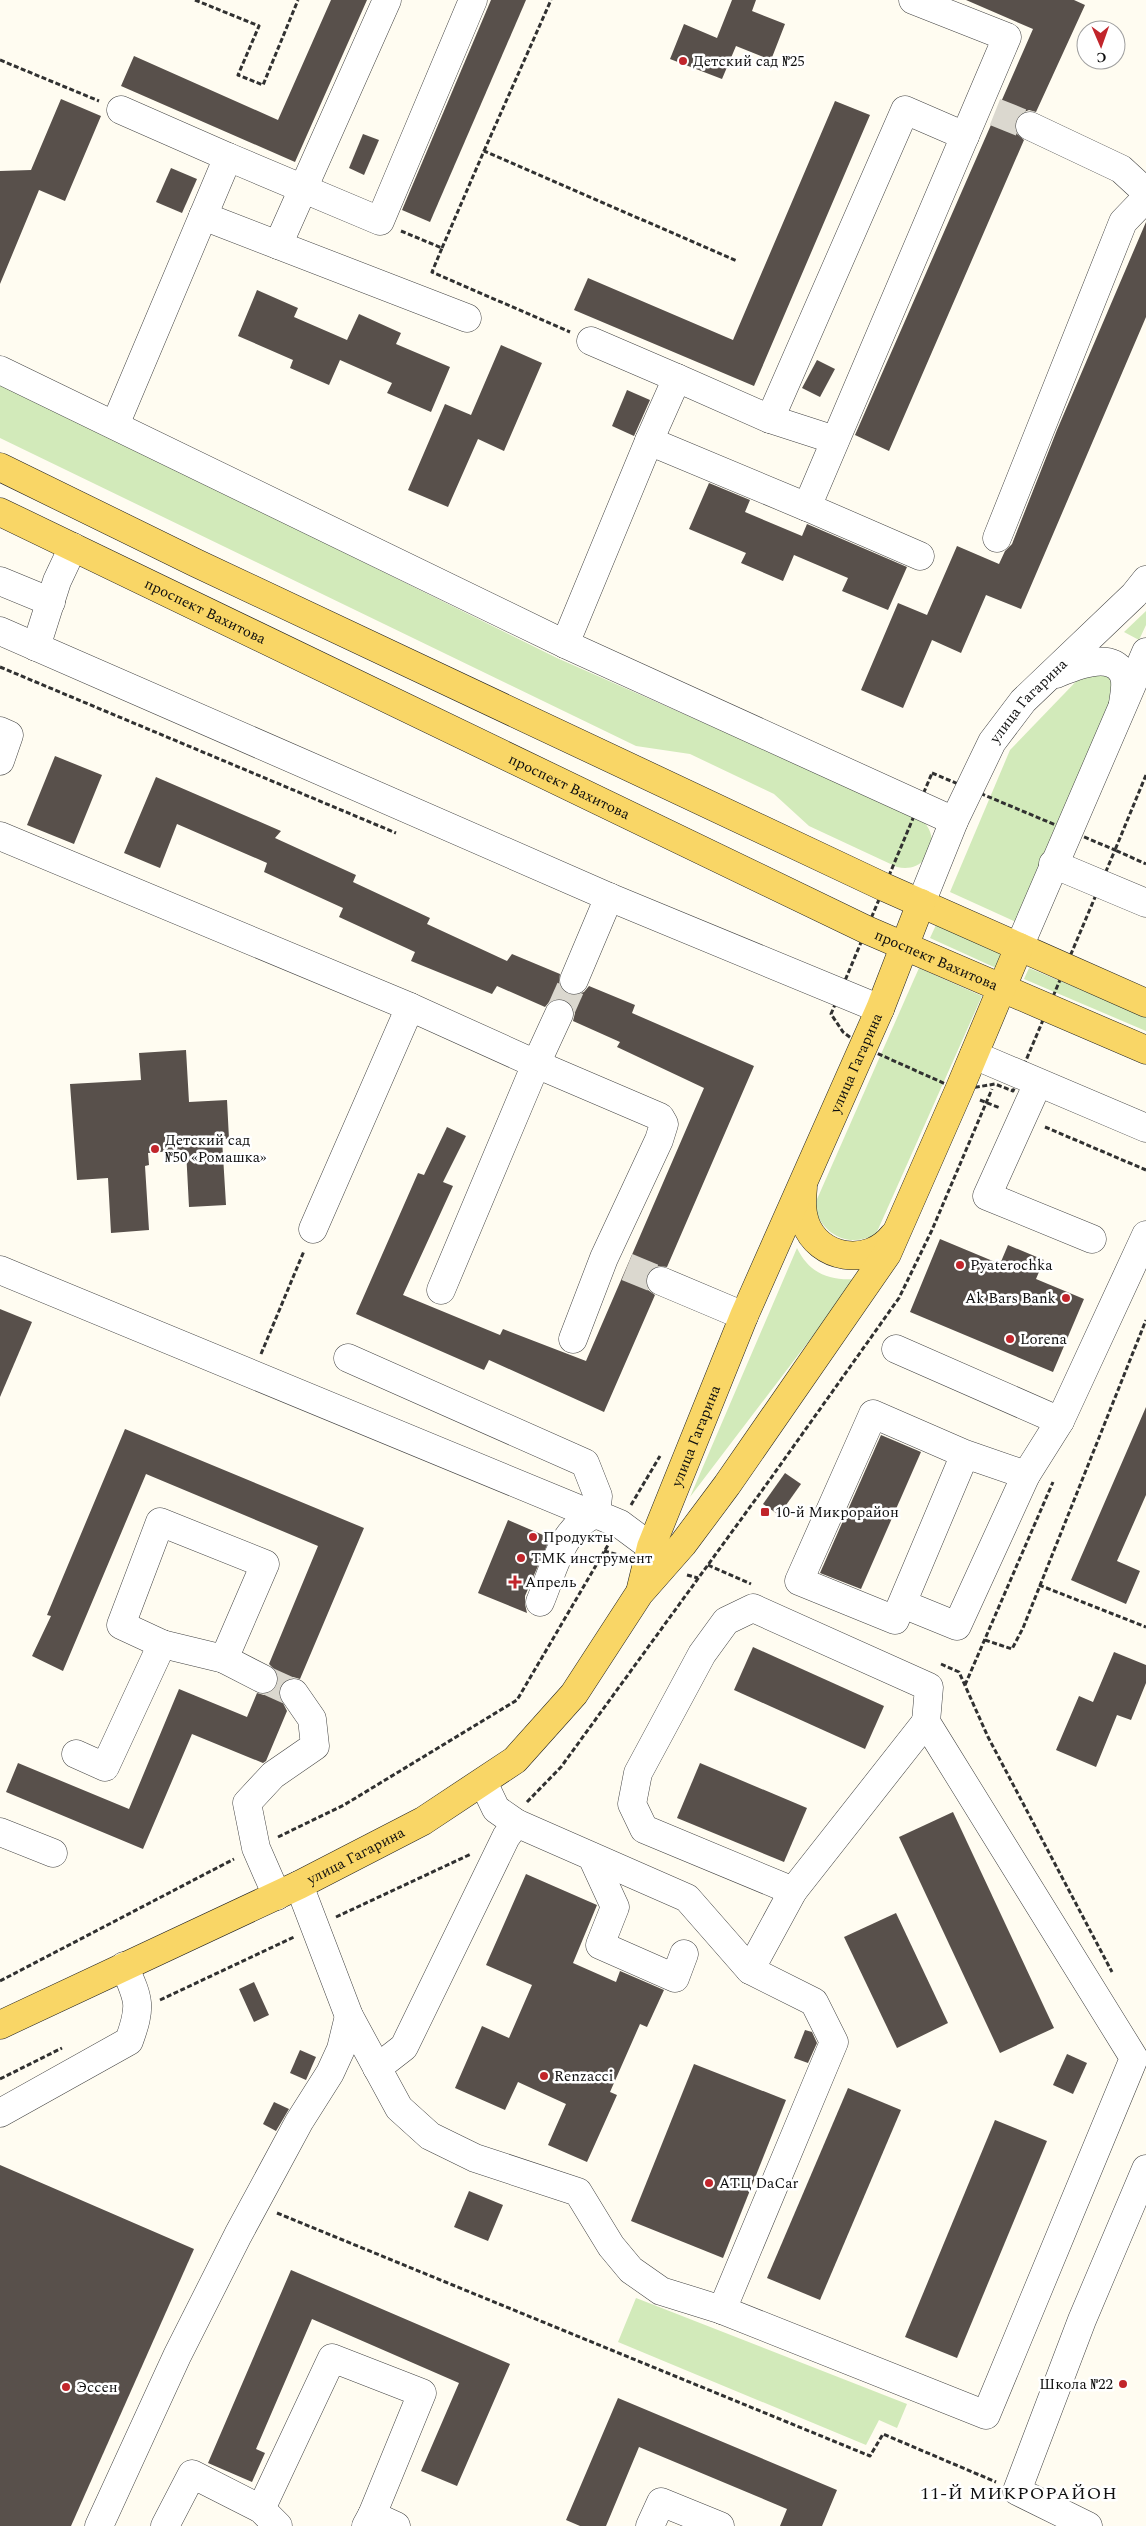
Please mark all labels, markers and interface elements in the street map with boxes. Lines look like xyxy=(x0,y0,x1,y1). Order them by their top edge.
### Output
north arrow xyxy=(1076,20,1126,70)
text: С xyxy=(1096,47,1107,68)
place label: Детский сад №25 xyxy=(693,50,805,73)
marker: Детский сад №25 xyxy=(677,55,689,67)
street label: проспект Вахитова xyxy=(140,572,270,651)
street label: улица Гагарина xyxy=(983,653,1073,749)
street label: проспект Вахитова xyxy=(504,748,634,826)
street label: проспект Вахитова xyxy=(871,924,1002,997)
street label: улица Гагарина xyxy=(824,1009,889,1118)
place label: Детский сад №50 «Ромашка» xyxy=(165,1129,267,1169)
marker: Детский сад №50 «Ромашка» xyxy=(149,1143,161,1155)
place label: Pyaterochka xyxy=(970,1254,1053,1277)
marker: Pyaterochka xyxy=(954,1259,966,1271)
place label: Ak Bars Bank xyxy=(965,1287,1056,1310)
marker: Ak Bars Bank xyxy=(1060,1292,1072,1304)
place label: Lorena xyxy=(1020,1328,1067,1351)
marker: Lorena xyxy=(1004,1333,1016,1345)
street label: улица Гагарина xyxy=(665,1381,727,1491)
place label: 10-й Микрорайон xyxy=(775,1501,899,1524)
marker: 10-й Микрорайон xyxy=(759,1506,771,1518)
place label: Продукты xyxy=(543,1526,613,1549)
marker: Продукты xyxy=(527,1531,539,1543)
place label: ТМК инструмент xyxy=(531,1547,652,1570)
marker: ТМК инструмент xyxy=(515,1552,527,1564)
place label: Апрель xyxy=(525,1571,577,1594)
marker: Апрель xyxy=(509,1576,521,1588)
street label: улица Гагарина xyxy=(302,1821,410,1892)
place label: Renzacci xyxy=(554,2065,613,2088)
marker: Renzacci xyxy=(538,2070,550,2082)
place label: АТЦ DaСar xyxy=(719,2172,799,2195)
marker: АТЦ DaСar xyxy=(703,2177,715,2189)
place label: Школа №22 xyxy=(1039,2373,1113,2396)
place label: Эссен xyxy=(76,2376,118,2399)
marker: Школа №22 xyxy=(1117,2378,1129,2390)
marker: Эссен xyxy=(60,2381,72,2393)
district label: 11-Й МИКРОРАЙОН xyxy=(920,2480,1118,2507)

